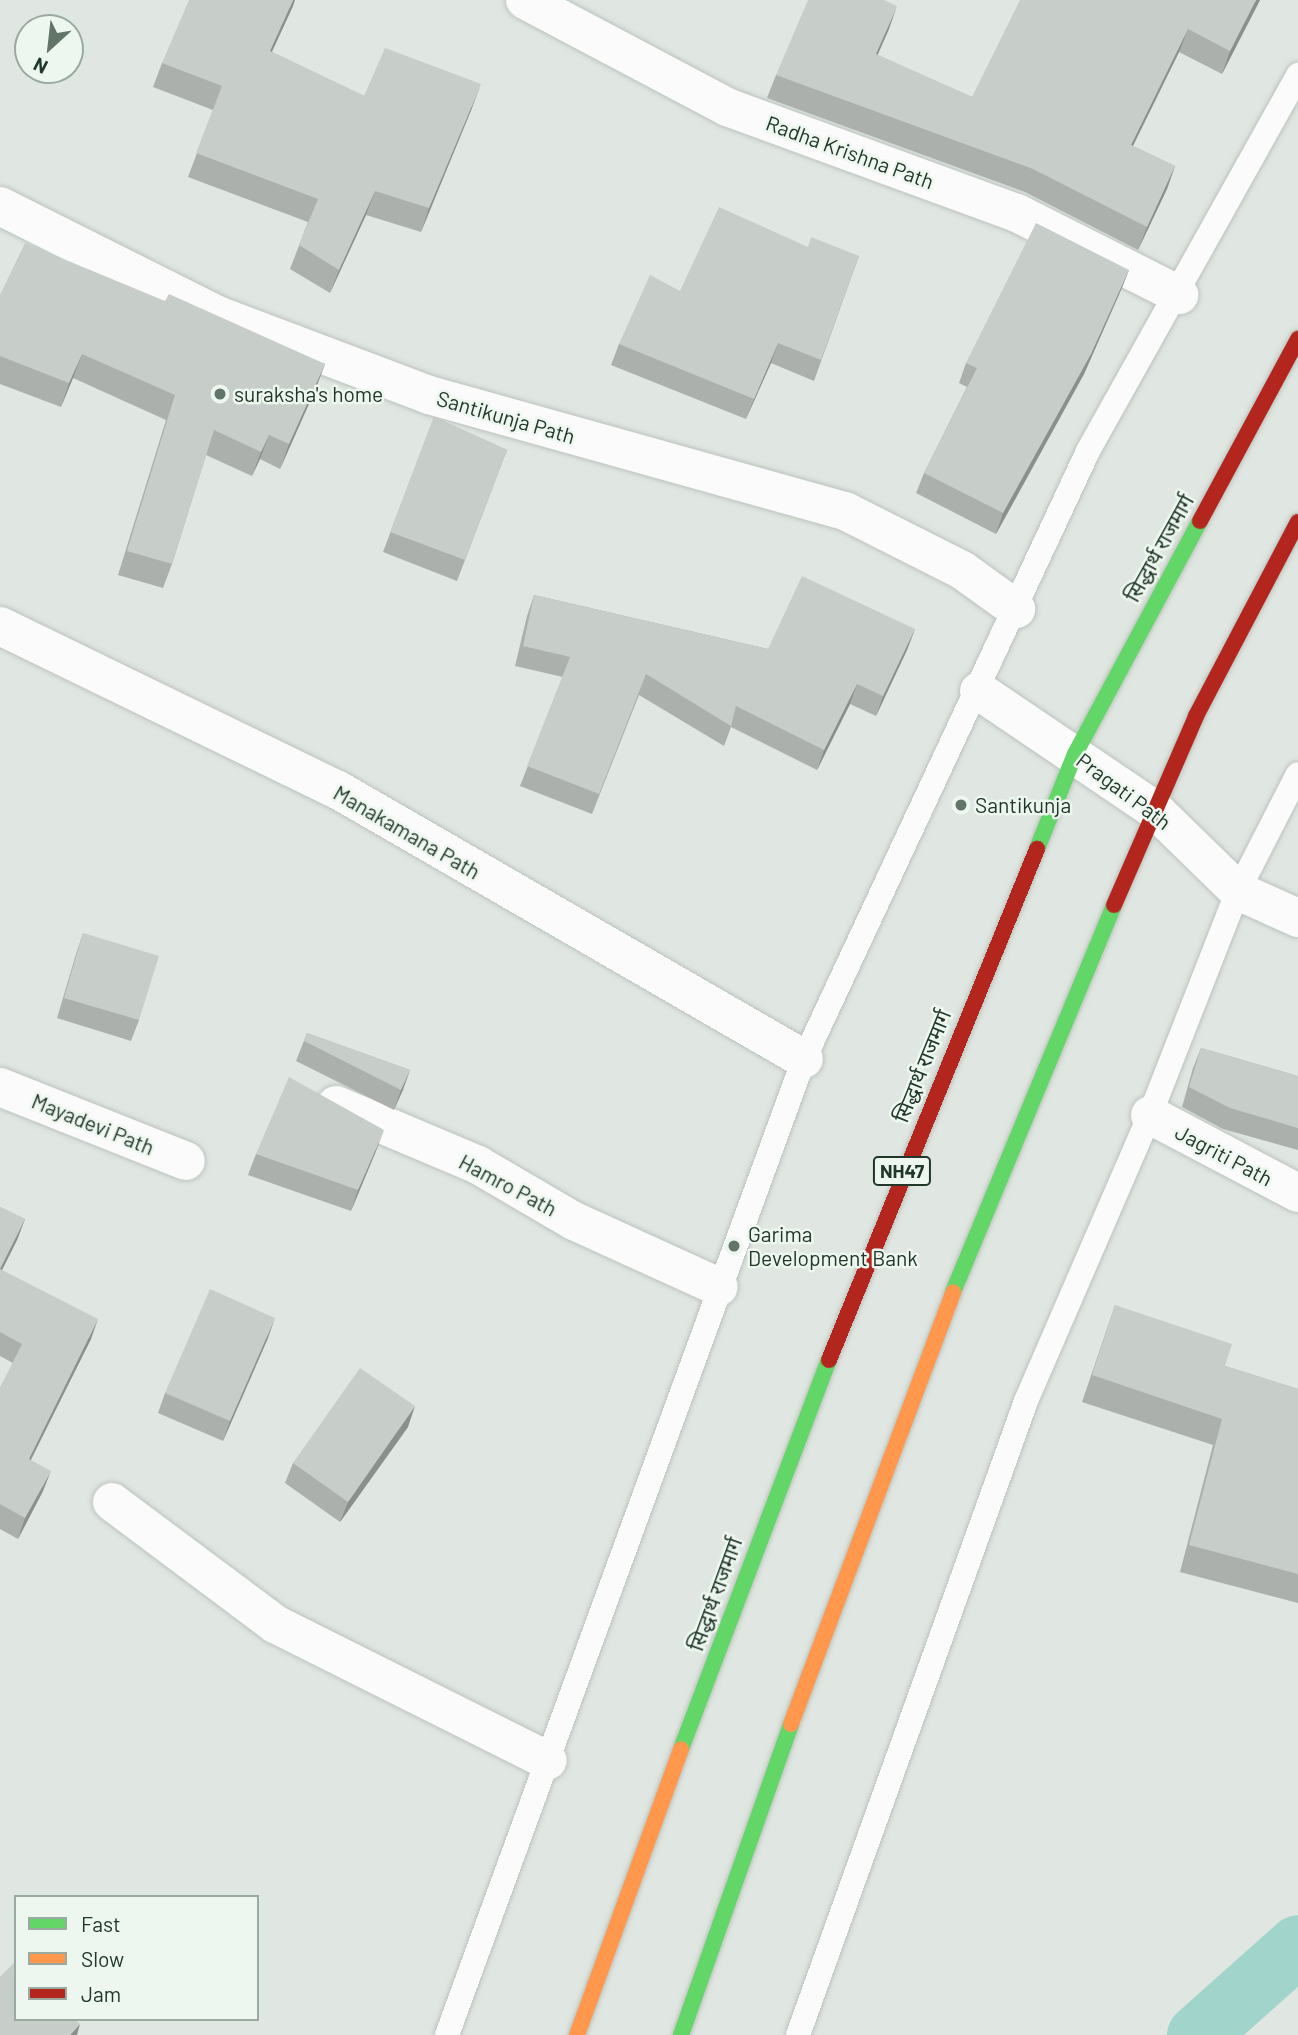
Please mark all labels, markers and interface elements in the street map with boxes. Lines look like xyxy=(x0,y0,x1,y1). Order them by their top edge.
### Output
north arrow xyxy=(14,14,84,84)
text: N xyxy=(29,53,51,79)
street label: Radha Krishna Path xyxy=(763,110,937,194)
place label: suraksha's home xyxy=(234,381,383,407)
street label: Santikunja Path xyxy=(434,385,578,449)
marker: suraksha's home xyxy=(212,386,228,402)
street label: सिद्धार्थ राजमार्ग xyxy=(1119,490,1199,606)
street label: Pragati Path xyxy=(1072,747,1176,835)
street label: Manakamana Path xyxy=(329,780,485,884)
place label: Santikunja xyxy=(975,792,1071,818)
marker: Santikunja xyxy=(953,797,969,813)
street label: सिद्धार्थ राजमार्ग xyxy=(888,1006,956,1126)
street label: Mayadevi Path xyxy=(28,1088,158,1160)
street label: Jagriti Path xyxy=(1171,1119,1277,1191)
street label: Hamro Path xyxy=(455,1149,561,1221)
road number: NH47 xyxy=(872,1156,932,1186)
place label: Garima Development Bank xyxy=(748,1221,918,1271)
marker: Garima Development Bank xyxy=(726,1238,742,1254)
street label: सिद्धार्थ राजमार्ग xyxy=(683,1534,747,1654)
legend xyxy=(14,1895,259,2021)
text: Fast xyxy=(81,1911,121,1936)
text: Slow xyxy=(81,1946,124,1971)
text: Jam xyxy=(81,1981,121,2006)

